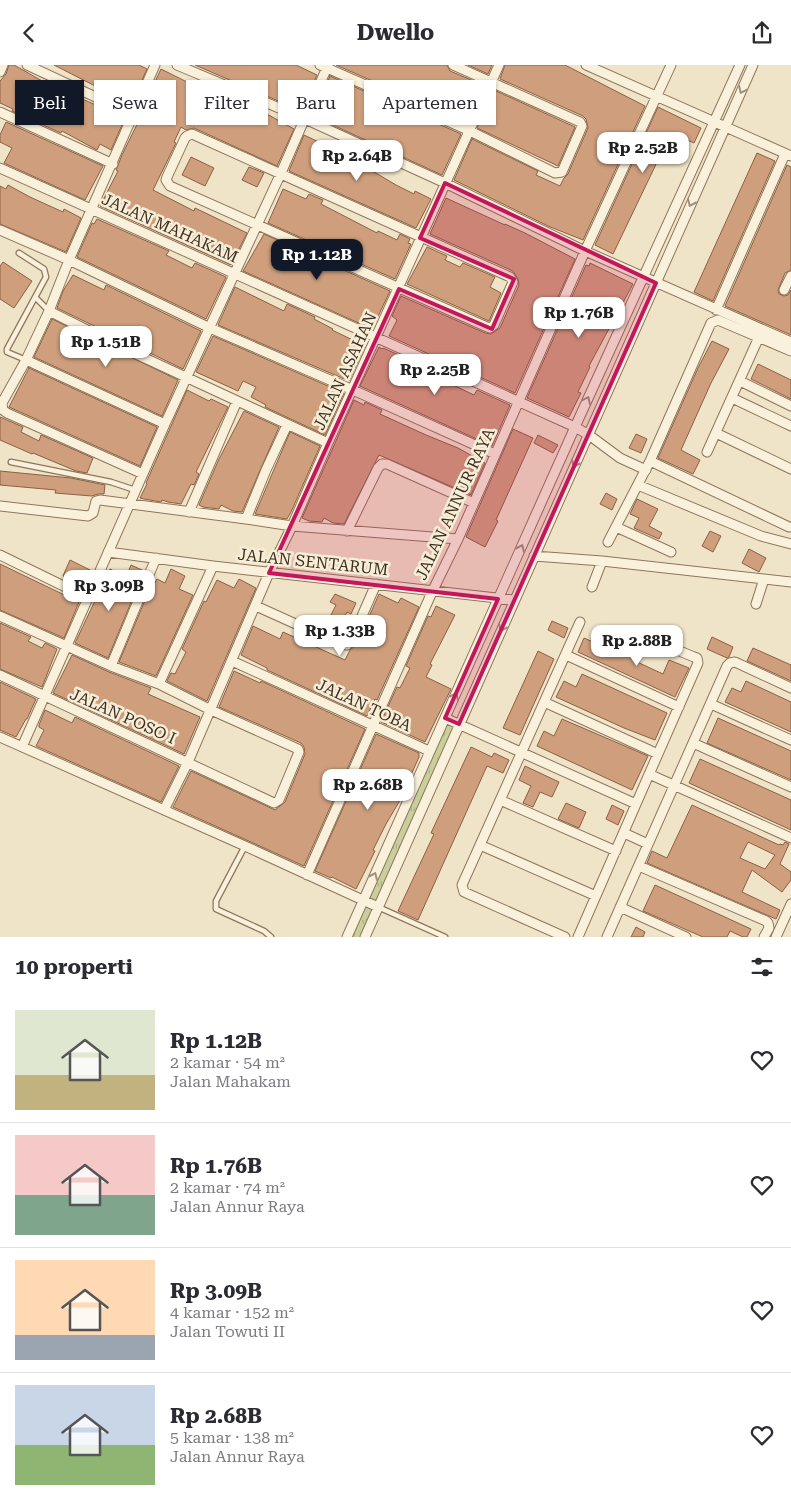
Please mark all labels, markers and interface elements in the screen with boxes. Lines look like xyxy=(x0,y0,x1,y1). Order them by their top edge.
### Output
icon: back xyxy=(15,19,43,47)
icon: share xyxy=(748,19,776,47)
text: Dwello xyxy=(357,20,434,45)
chip: Beli xyxy=(15,80,84,125)
chip: Sewa xyxy=(94,80,176,125)
chip: Filter xyxy=(186,80,268,125)
chip: Baru xyxy=(278,80,354,125)
chip: Apartemen xyxy=(364,80,496,125)
one-way arrow xyxy=(738,85,749,94)
pin: Rp 2.52B xyxy=(591,131,695,174)
text: Rp 2.52B xyxy=(608,138,678,157)
pin: Rp 2.64B xyxy=(305,139,409,182)
text: Rp 2.64B xyxy=(322,146,392,165)
street label: JALAN MAHAKAM xyxy=(99,189,241,267)
one-way arrow xyxy=(687,198,698,207)
pin: Rp 1.12B xyxy=(265,239,369,281)
text: Rp 1.12B xyxy=(282,245,352,264)
pin: Rp 1.76B xyxy=(527,297,631,339)
text: Rp 1.76B xyxy=(544,303,614,322)
street label: JALAN ASAHAN xyxy=(309,309,381,433)
pin: Rp 1.51B xyxy=(54,325,158,368)
text: Rp 1.51B xyxy=(71,332,141,351)
pin: Rp 2.25B xyxy=(383,353,487,396)
text: Rp 2.25B xyxy=(400,360,470,379)
one-way arrow xyxy=(581,396,592,405)
street label: JALAN ANNUR RAYA xyxy=(411,424,499,583)
one-way arrow xyxy=(571,459,582,468)
one-way arrow xyxy=(515,544,526,553)
street label: JALAN SENTARUM xyxy=(237,545,389,579)
pin: Rp 3.09B xyxy=(57,569,161,612)
text: Rp 3.09B xyxy=(74,576,144,595)
pin: Rp 1.33B xyxy=(288,615,392,657)
text: Rp 1.33B xyxy=(305,621,375,640)
one-way arrow xyxy=(497,623,508,632)
pin: Rp 2.88B xyxy=(585,625,689,667)
text: Rp 2.88B xyxy=(602,631,672,650)
street label: JALAN TOBA xyxy=(313,675,415,736)
street label: JALAN POSO I xyxy=(67,684,179,748)
one-way arrow xyxy=(448,692,459,701)
pin: Rp 2.68B xyxy=(316,769,420,811)
text: Rp 2.68B xyxy=(333,775,403,794)
one-way arrow xyxy=(367,872,378,881)
icon: filters xyxy=(748,953,776,981)
text: 10 properti xyxy=(15,955,133,979)
text: Rp 1.12B xyxy=(170,1029,262,1053)
icon: home xyxy=(55,1030,115,1090)
icon: heart xyxy=(748,1046,776,1074)
text: 2 kamar · 54 m² xyxy=(170,1053,285,1072)
text: Jalan Mahakam xyxy=(170,1072,291,1091)
text: Rp 1.76B xyxy=(170,1154,262,1178)
icon: home xyxy=(55,1155,115,1215)
icon: heart xyxy=(748,1171,776,1199)
text: 2 kamar · 74 m² xyxy=(170,1178,285,1197)
text: Jalan Annur Raya xyxy=(170,1197,305,1216)
text: Rp 3.09B xyxy=(170,1279,262,1303)
icon: home xyxy=(55,1280,115,1340)
icon: heart xyxy=(748,1296,776,1324)
text: 4 kamar · 152 m² xyxy=(170,1303,294,1322)
text: Jalan Towuti II xyxy=(170,1322,285,1341)
text: Rp 2.68B xyxy=(170,1404,262,1428)
icon: home xyxy=(55,1405,115,1465)
icon: heart xyxy=(748,1421,776,1449)
text: 5 kamar · 138 m² xyxy=(170,1428,294,1447)
text: Jalan Annur Raya xyxy=(170,1447,305,1466)

